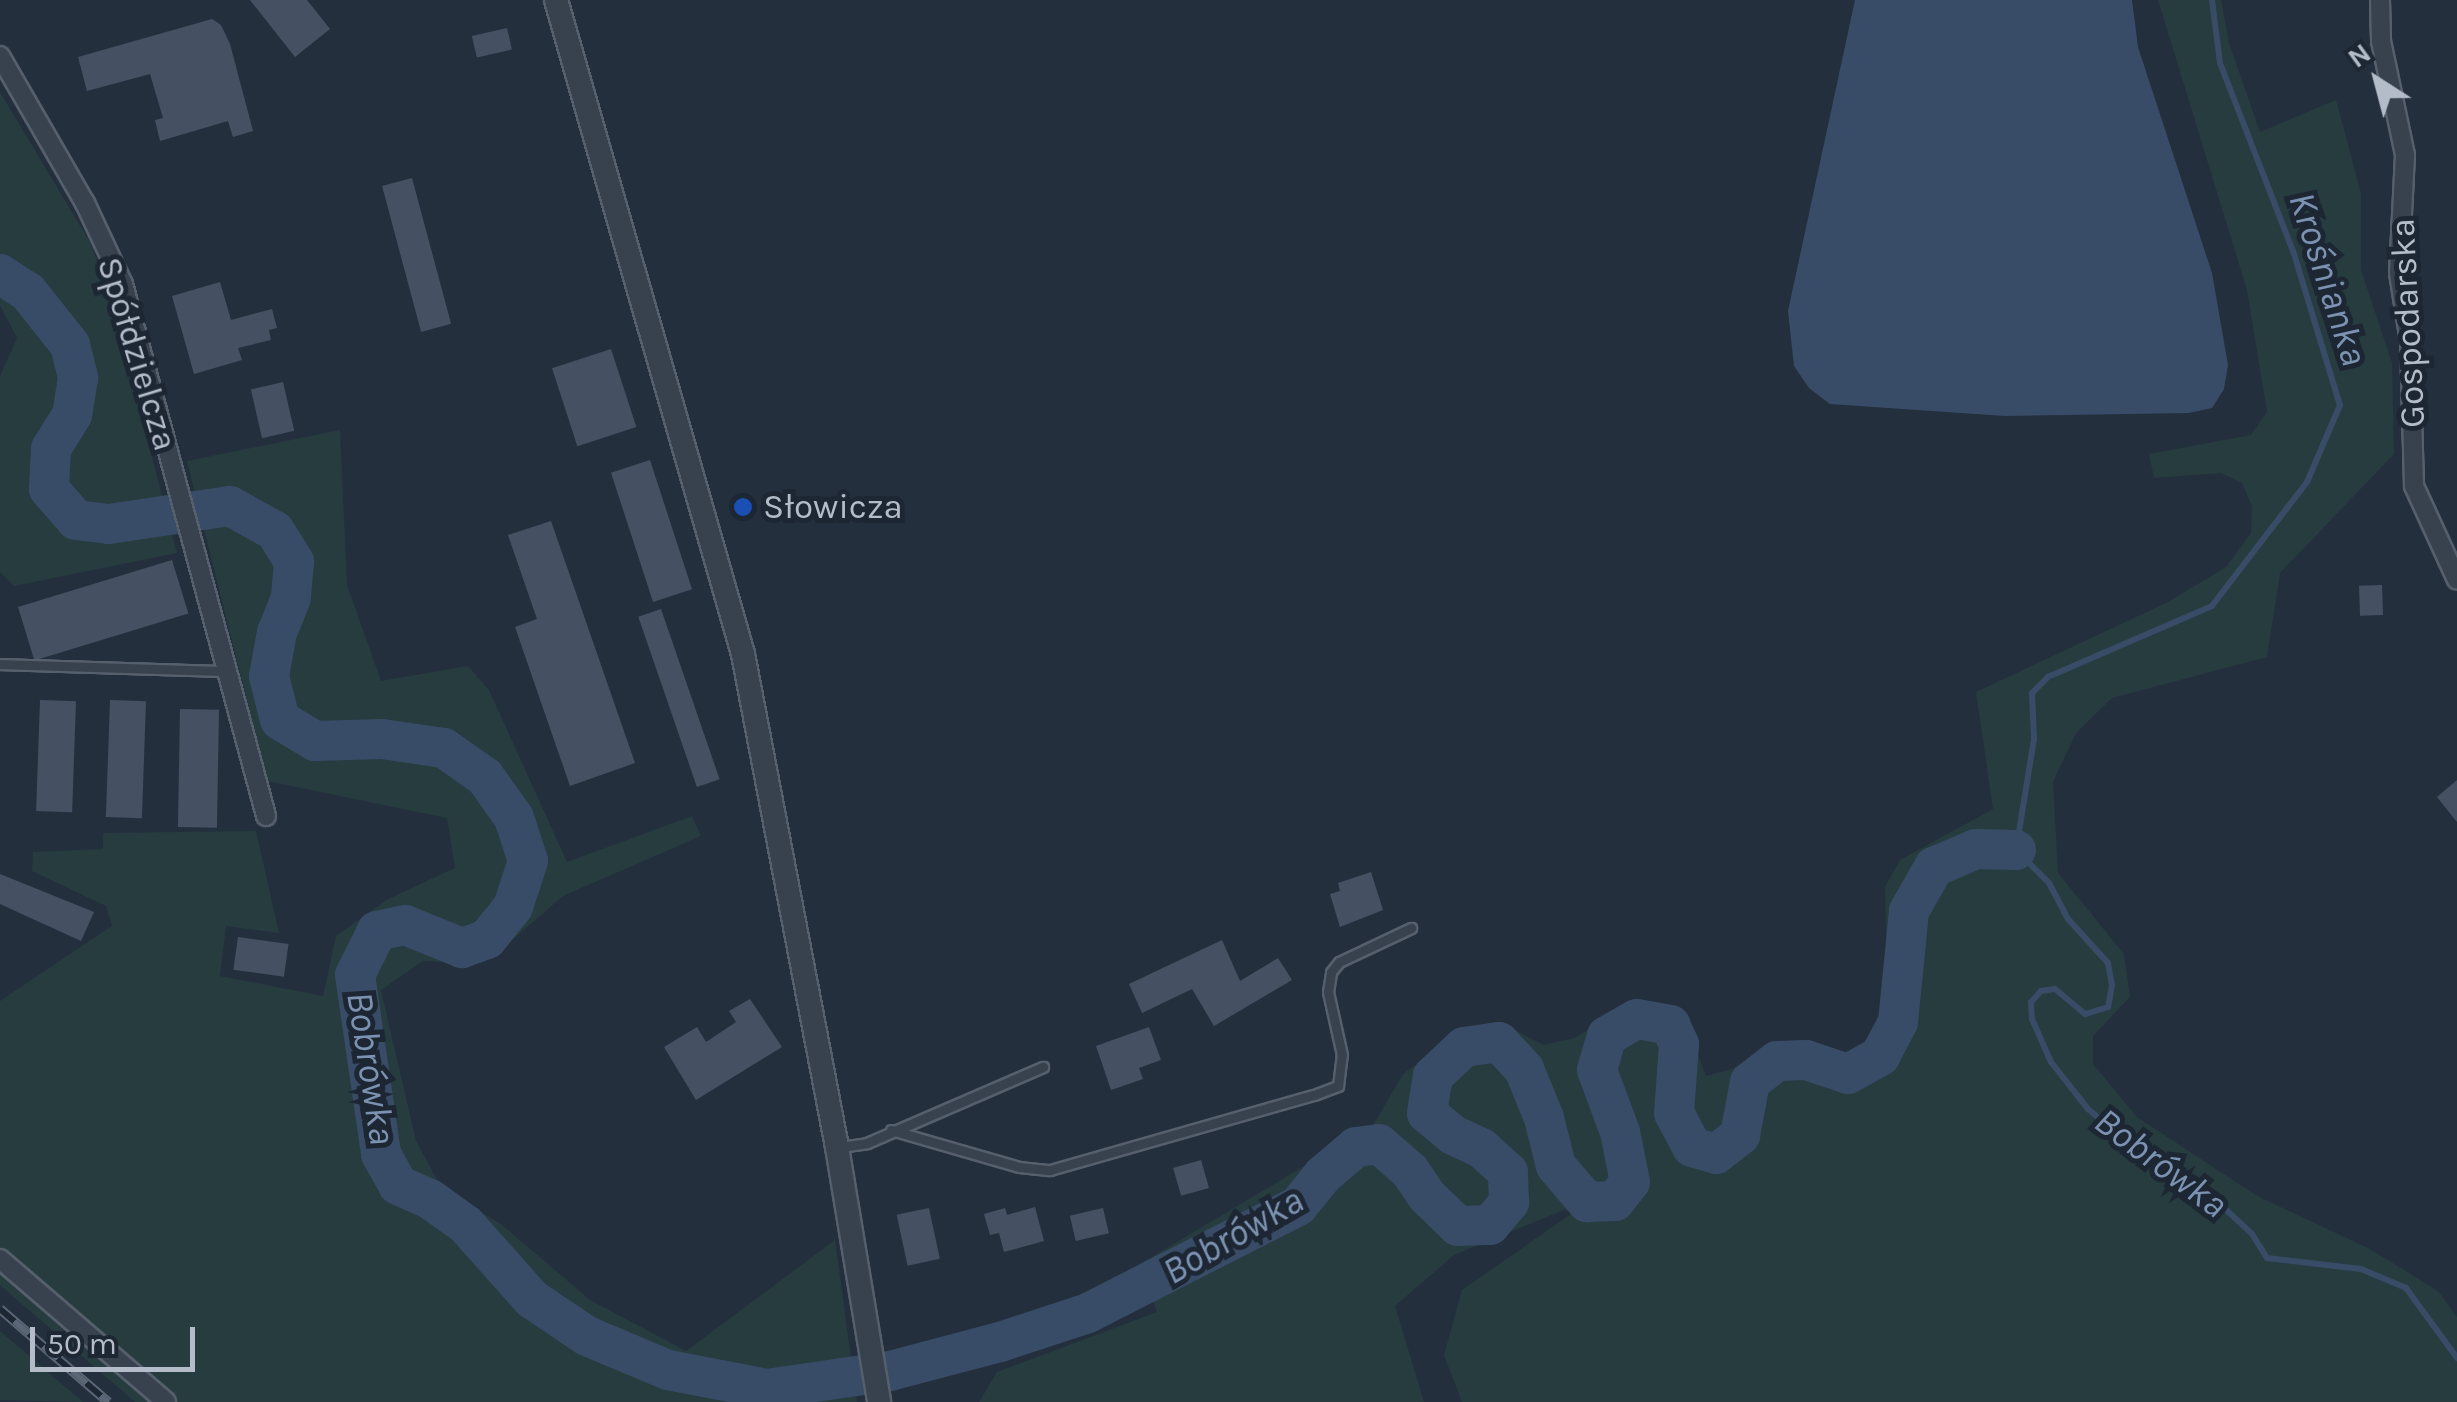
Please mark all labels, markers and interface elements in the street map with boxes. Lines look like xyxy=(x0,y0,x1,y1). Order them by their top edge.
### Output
north arrow xyxy=(2327,30,2427,130)
text: N xyxy=(2341,36,2377,75)
water label: Krośnianka xyxy=(2279,187,2377,371)
street label: Gospodarska xyxy=(2382,217,2434,429)
street label: Spółdzielcza xyxy=(88,252,186,456)
place label: Słowicza xyxy=(763,486,903,528)
marker: Słowicza xyxy=(732,496,754,518)
water label: Bobrówka xyxy=(336,988,406,1148)
water label: Bobrówka xyxy=(2085,1098,2237,1228)
water label: Bobrówka xyxy=(1155,1178,1311,1294)
scale bar xyxy=(35,1307,200,1369)
text: 50 m xyxy=(47,1326,117,1362)

